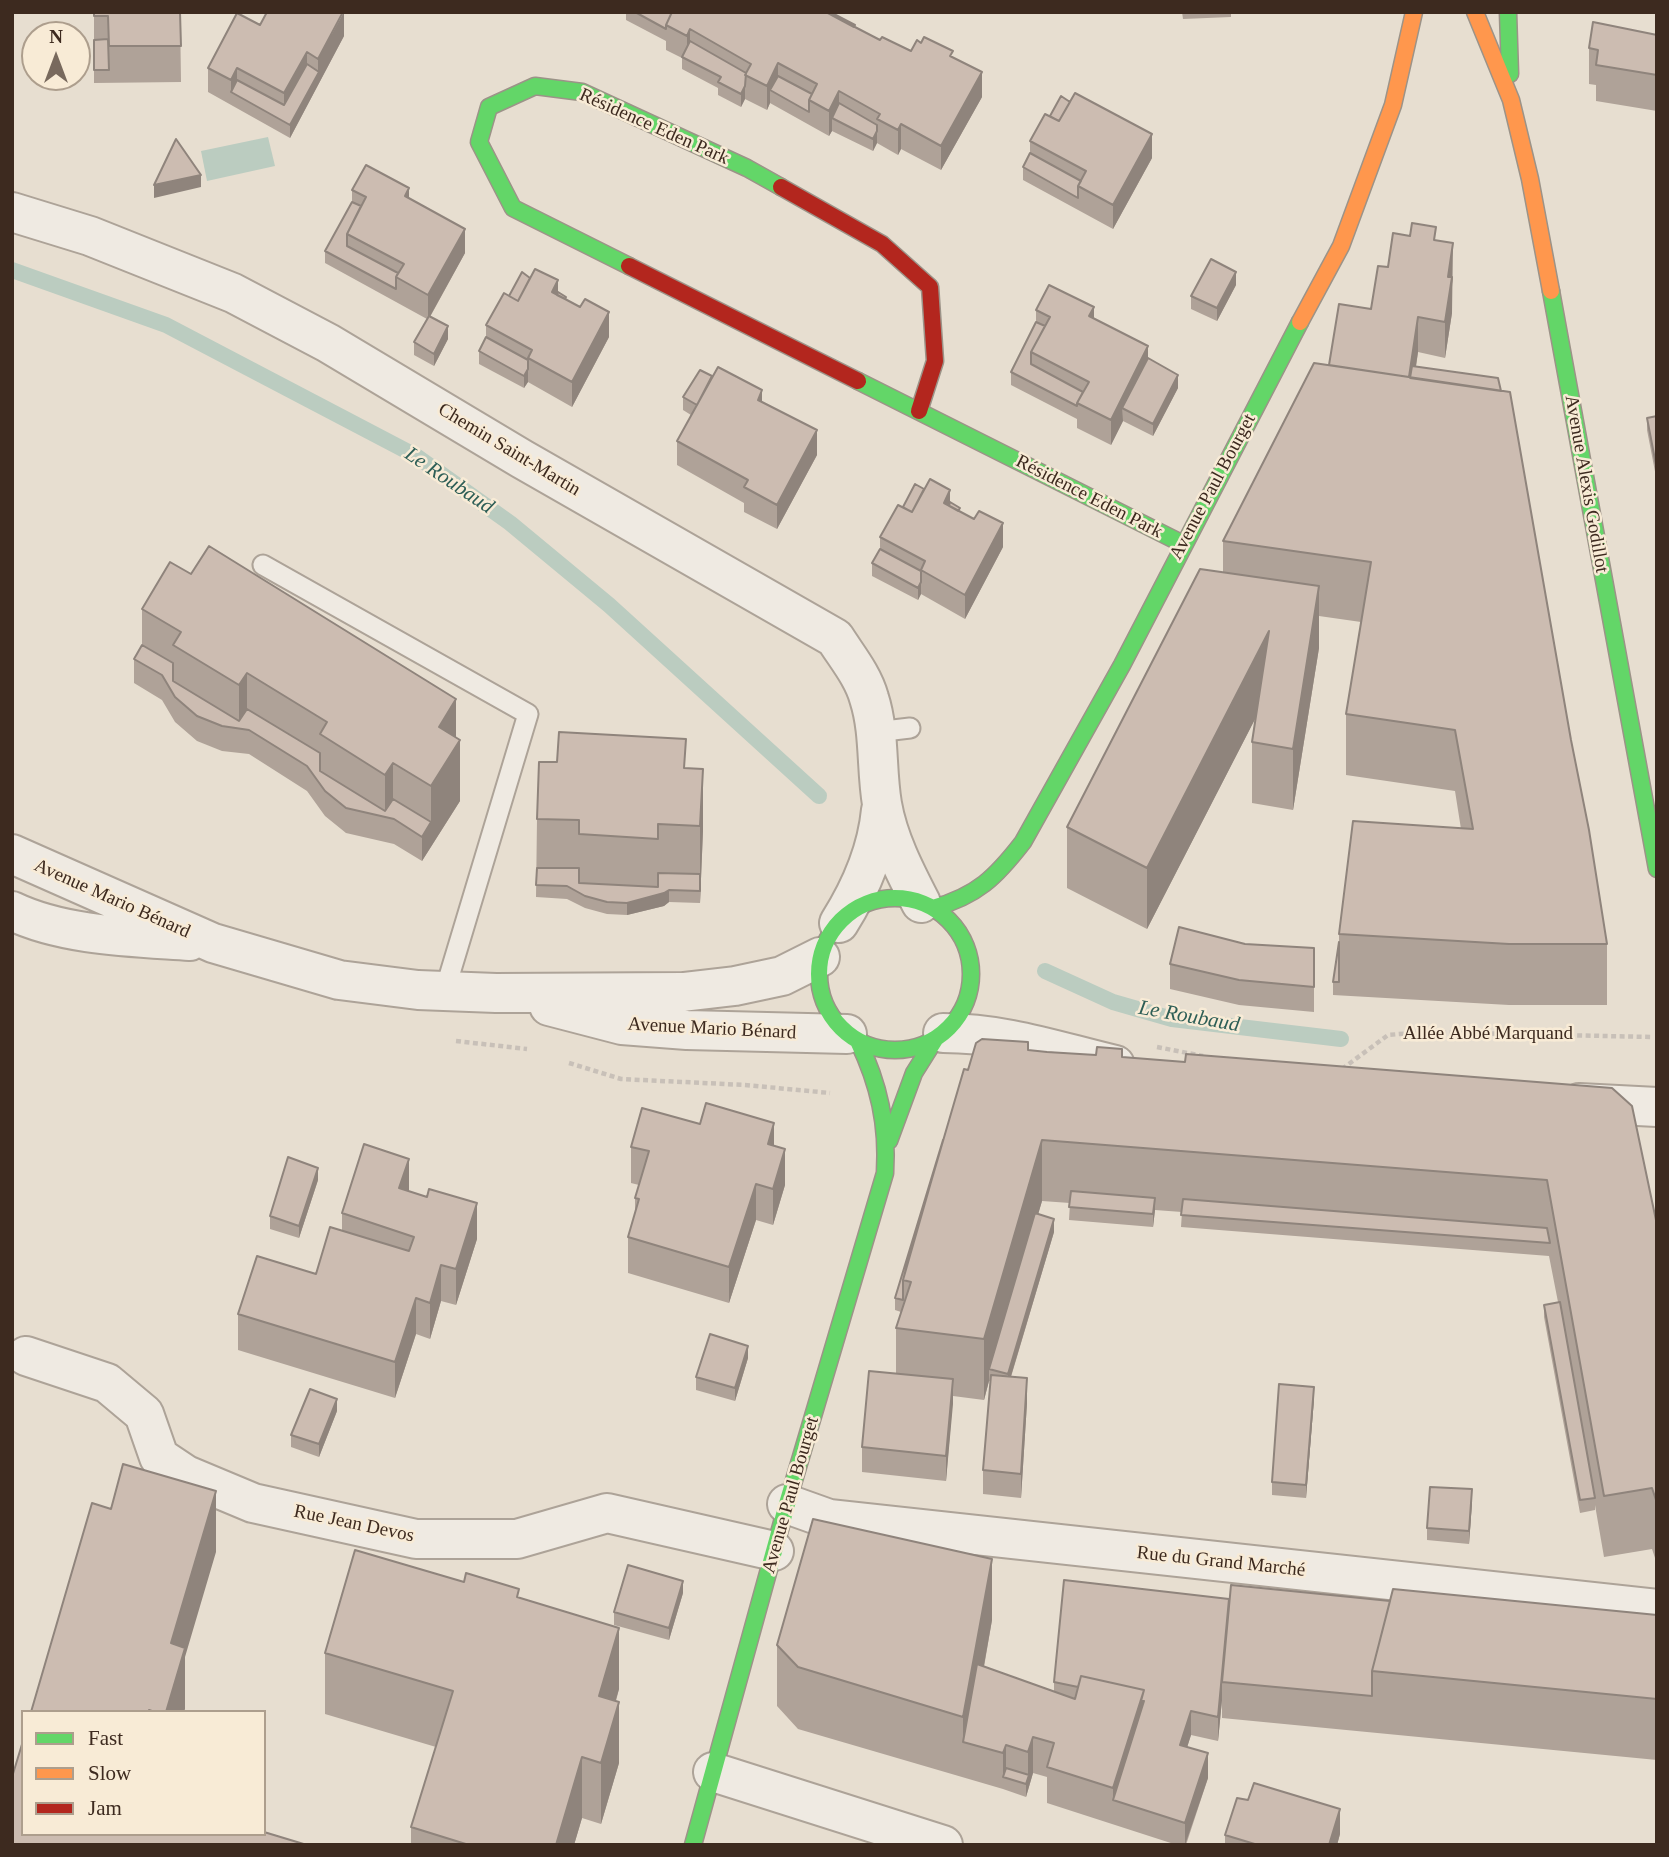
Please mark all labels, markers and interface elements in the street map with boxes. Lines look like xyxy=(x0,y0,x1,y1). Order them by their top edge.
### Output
north arrow xyxy=(21,21,91,91)
text: N xyxy=(49,26,63,47)
street label: Résidence Eden Park xyxy=(576,84,732,170)
street label: Avenue Alexis Godillot xyxy=(1559,393,1613,575)
street label: Chemin Saint-Martin xyxy=(434,399,584,501)
street label: Avenue Paul Bourget xyxy=(1165,410,1261,564)
water label: Le Roubaud xyxy=(400,442,498,520)
street label: Résidence Eden Park xyxy=(1012,450,1166,544)
street label: Avenue Mario Bénard xyxy=(30,854,194,944)
water label: Le Roubaud xyxy=(1137,996,1241,1038)
street label: Avenue Mario Bénard xyxy=(627,1013,797,1045)
street label: Allée Abbé Marquand xyxy=(1403,1023,1573,1045)
street label: Avenue Paul Bourget xyxy=(758,1414,824,1576)
street label: Rue Jean Devos xyxy=(292,1500,416,1548)
street label: Rue du Grand Marché xyxy=(1136,1542,1306,1582)
legend xyxy=(21,1710,266,1836)
text: Fast xyxy=(88,1726,123,1750)
text: Slow xyxy=(88,1761,131,1785)
text: Jam xyxy=(88,1796,122,1820)

